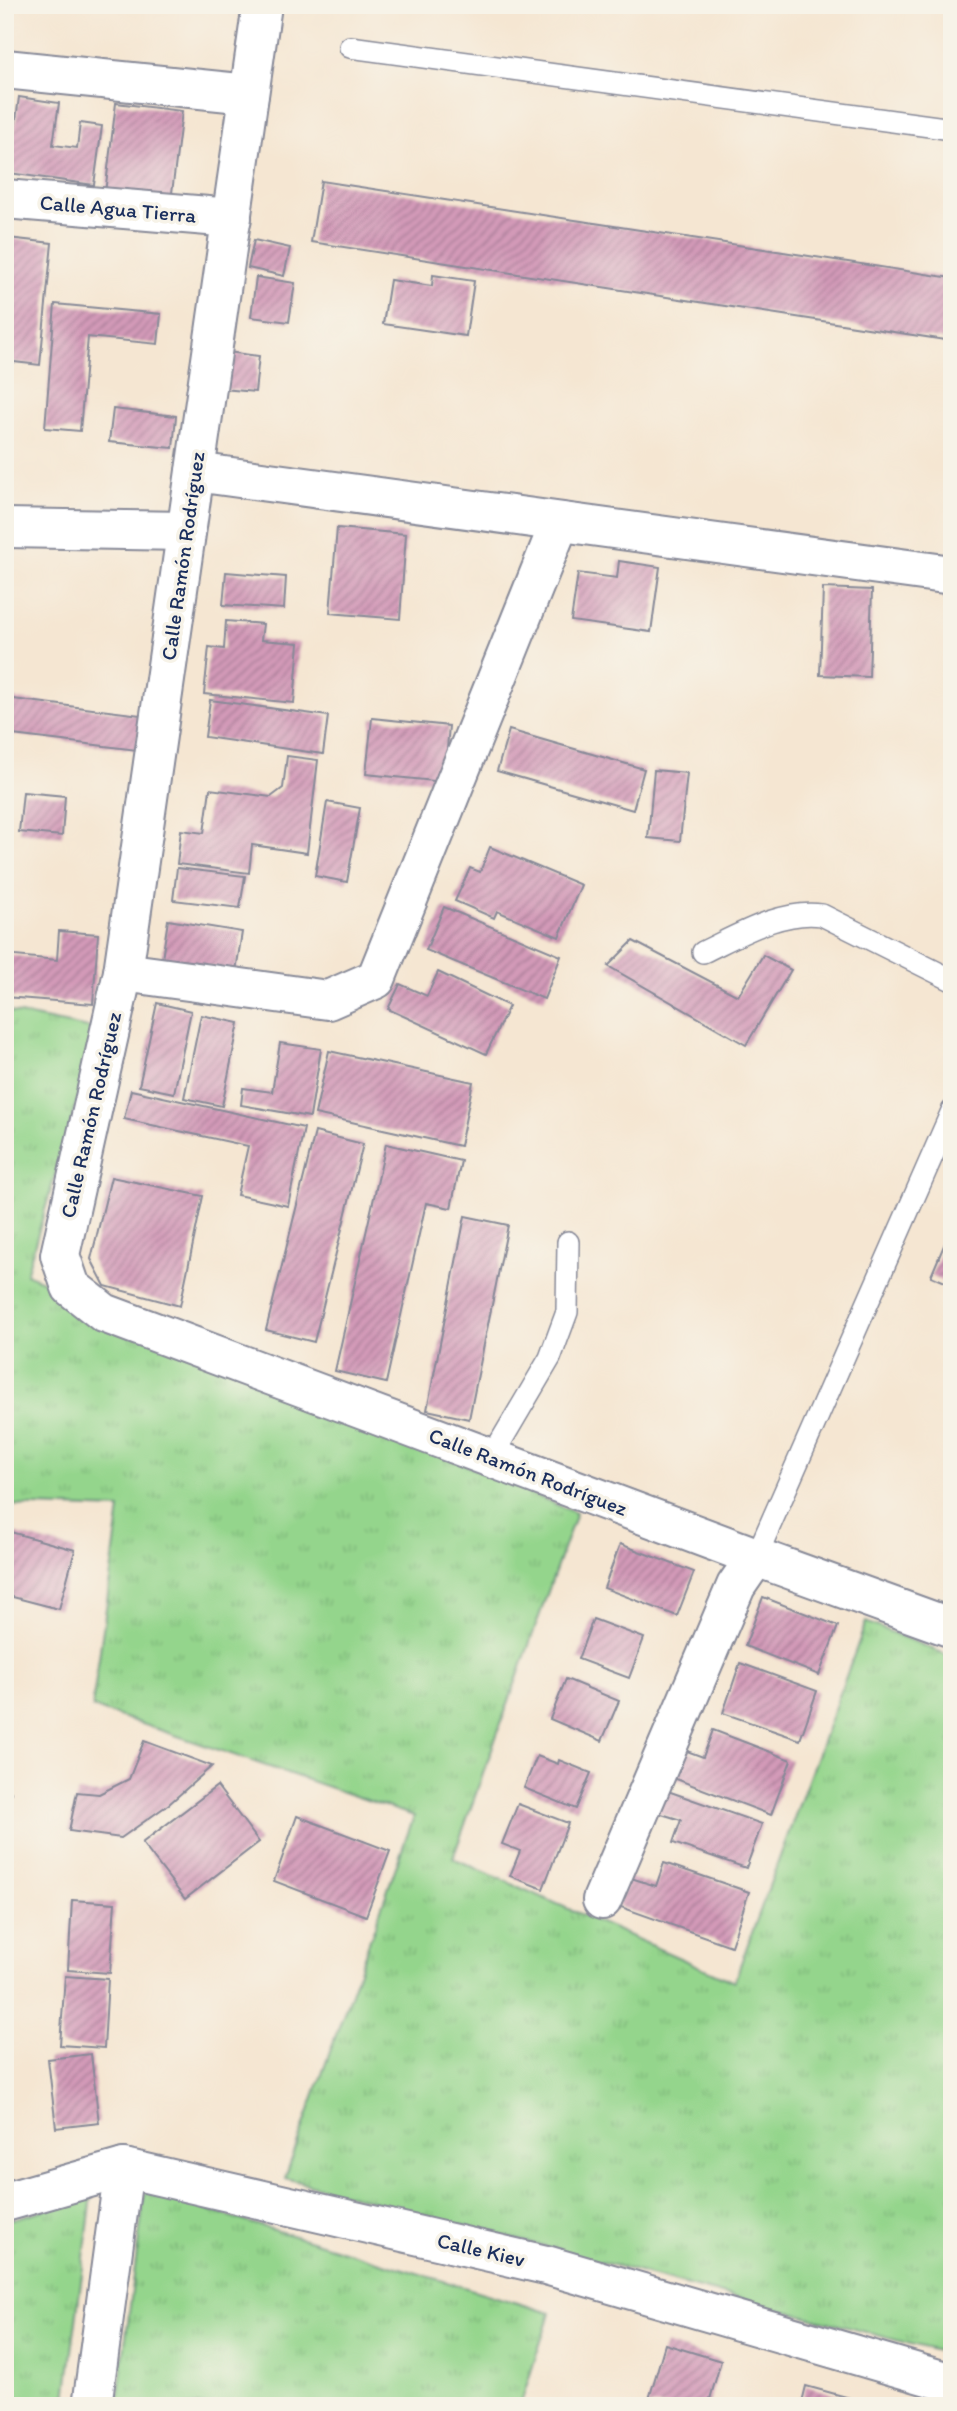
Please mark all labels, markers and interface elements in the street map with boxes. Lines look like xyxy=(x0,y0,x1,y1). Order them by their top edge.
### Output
street label: Calle Agua Tierra xyxy=(39,189,197,228)
street label: Calle Ramón Rodríguez xyxy=(155,450,210,662)
street label: Calle Ramón Rodríguez xyxy=(55,1009,126,1220)
street label: Calle Ramón Rodríguez xyxy=(425,1422,631,1521)
street label: Calle Kiev xyxy=(435,2227,528,2272)

